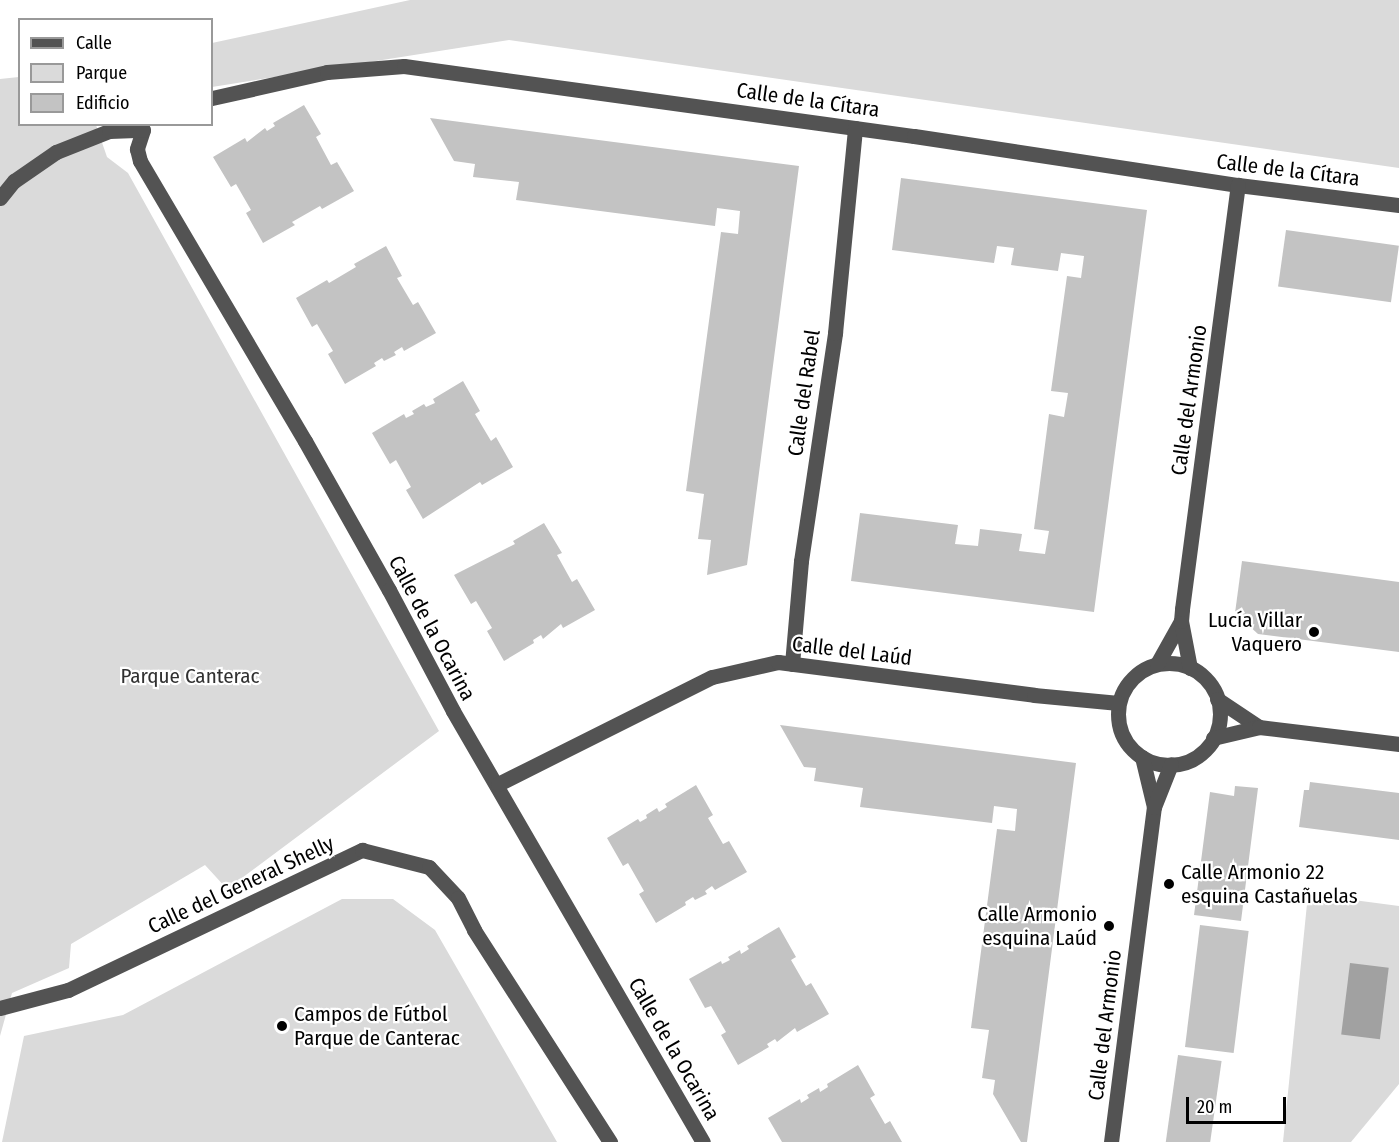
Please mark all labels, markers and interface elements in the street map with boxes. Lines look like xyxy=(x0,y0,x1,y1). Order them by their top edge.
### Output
legend xyxy=(18,18,213,126)
text: Calle xyxy=(76,32,112,54)
text: Parque xyxy=(76,62,127,84)
street label: Calle de la Cítara xyxy=(735,78,881,122)
text: Edificio xyxy=(76,92,129,114)
street label: Calle de la Cítara xyxy=(1215,149,1361,191)
street label: Calle del Armonio xyxy=(1166,323,1212,477)
street label: Calle del Rabel xyxy=(783,328,825,458)
street label: Calle de la Ocarina xyxy=(383,551,481,705)
place label: Lucía Villar Vaquero xyxy=(1208,607,1302,657)
marker: Lucía Villar Vaquero xyxy=(1307,625,1321,639)
street label: Calle del Laúd xyxy=(791,631,913,671)
park label: Parque Canterac xyxy=(120,663,260,689)
street label: Calle del General Shelly xyxy=(144,831,338,939)
place label: Calle Armonio 22 esquina Castañuelas xyxy=(1181,859,1358,909)
marker: Calle Armonio 22 esquina Castañuelas xyxy=(1162,877,1176,891)
place label: Calle Armonio esquina Laúd xyxy=(977,901,1097,951)
marker: Calle Armonio esquina Laúd xyxy=(1102,919,1116,933)
street label: Calle del Armonio xyxy=(1083,948,1127,1102)
street label: Calle de la Ocarina xyxy=(623,973,725,1125)
place label: Campos de Fútbol Parque de Canterac xyxy=(294,1001,460,1051)
marker: Campos de Fútbol Parque de Canterac xyxy=(275,1019,289,1033)
scale bar xyxy=(1189,1085,1290,1123)
text: 20 m xyxy=(1197,1096,1232,1118)

